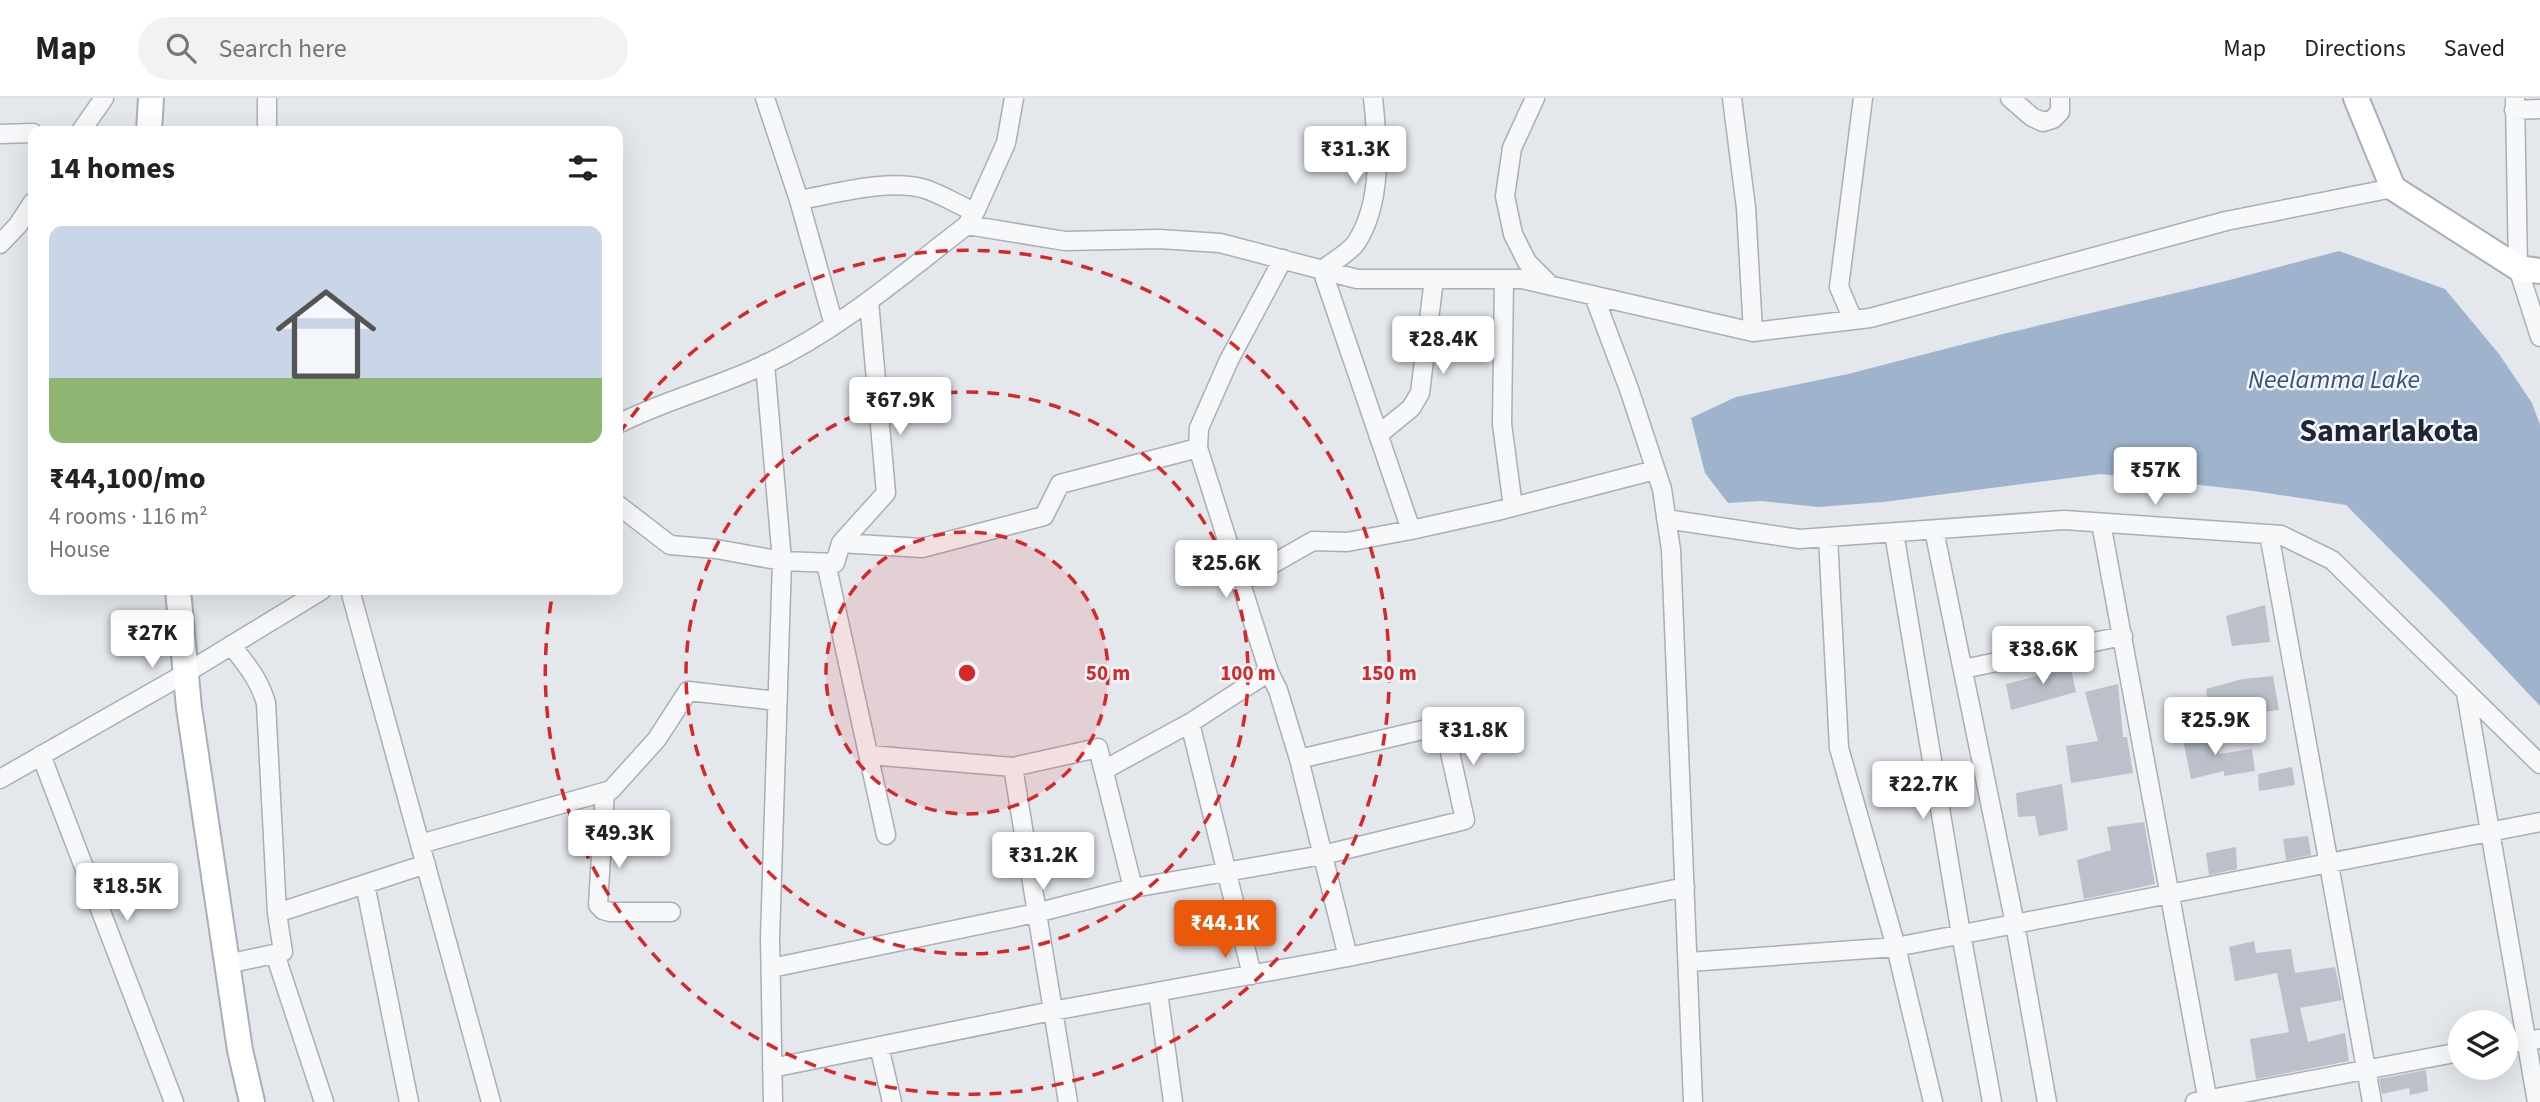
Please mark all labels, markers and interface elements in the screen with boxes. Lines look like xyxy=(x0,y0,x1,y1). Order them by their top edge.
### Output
search box xyxy=(138,17,628,80)
text: Map xyxy=(35,25,96,72)
icon: search xyxy=(162,29,200,67)
text: Search here xyxy=(218,30,347,67)
text: Map xyxy=(2223,31,2266,66)
text: Directions xyxy=(2304,31,2406,66)
text: Saved xyxy=(2444,31,2505,66)
pin: ₹31.3K xyxy=(1298,126,1412,186)
text: ₹31.3K xyxy=(1320,132,1390,165)
text: 14 homes xyxy=(49,147,175,190)
icon: filters xyxy=(564,149,602,187)
icon: home xyxy=(263,271,389,397)
pin: ₹28.4K xyxy=(1386,316,1500,376)
text: ₹28.4K xyxy=(1408,322,1478,355)
water label: Neelamma Lake xyxy=(2248,361,2420,398)
pin: ₹67.9K xyxy=(843,378,957,437)
text: ₹67.9K xyxy=(865,383,935,416)
district label: Samarlakota xyxy=(2299,408,2479,454)
pin: ₹57K xyxy=(2114,448,2196,507)
text: ₹57K xyxy=(2130,453,2180,486)
text: ₹44,100/mo xyxy=(49,457,206,500)
text: 4 rooms · 116 m² xyxy=(49,500,208,533)
text: House xyxy=(49,533,110,566)
pin: ₹25.6K xyxy=(1169,540,1283,600)
text: ₹25.6K xyxy=(1191,546,1261,579)
pin: ₹27K xyxy=(111,610,193,670)
text: ₹27K xyxy=(127,616,177,649)
pin: ₹38.6K xyxy=(1986,626,2100,686)
text: ₹38.6K xyxy=(2008,632,2078,665)
text: 50 m xyxy=(1086,658,1130,688)
text: 100 m xyxy=(1220,658,1276,688)
text: 150 m xyxy=(1361,658,1417,688)
centre of rings xyxy=(955,661,979,685)
pin: ₹25.9K xyxy=(2158,698,2272,757)
text: ₹25.9K xyxy=(2180,703,2250,736)
pin: ₹31.8K xyxy=(1416,708,1530,767)
text: ₹31.8K xyxy=(1438,713,1508,746)
pin: ₹22.7K xyxy=(1866,762,1980,821)
text: ₹22.7K xyxy=(1888,767,1958,800)
pin: ₹49.3K xyxy=(562,810,676,870)
text: ₹49.3K xyxy=(584,816,654,849)
pin: ₹31.2K xyxy=(986,832,1100,892)
text: ₹31.2K xyxy=(1008,838,1078,871)
pin: ₹18.5K xyxy=(70,864,184,923)
text: ₹18.5K xyxy=(92,869,162,902)
pin: ₹44.1K xyxy=(1168,900,1282,960)
text: ₹44.1K xyxy=(1190,906,1260,939)
map controls xyxy=(2448,1010,2518,1080)
button: layers xyxy=(2448,1010,2518,1080)

